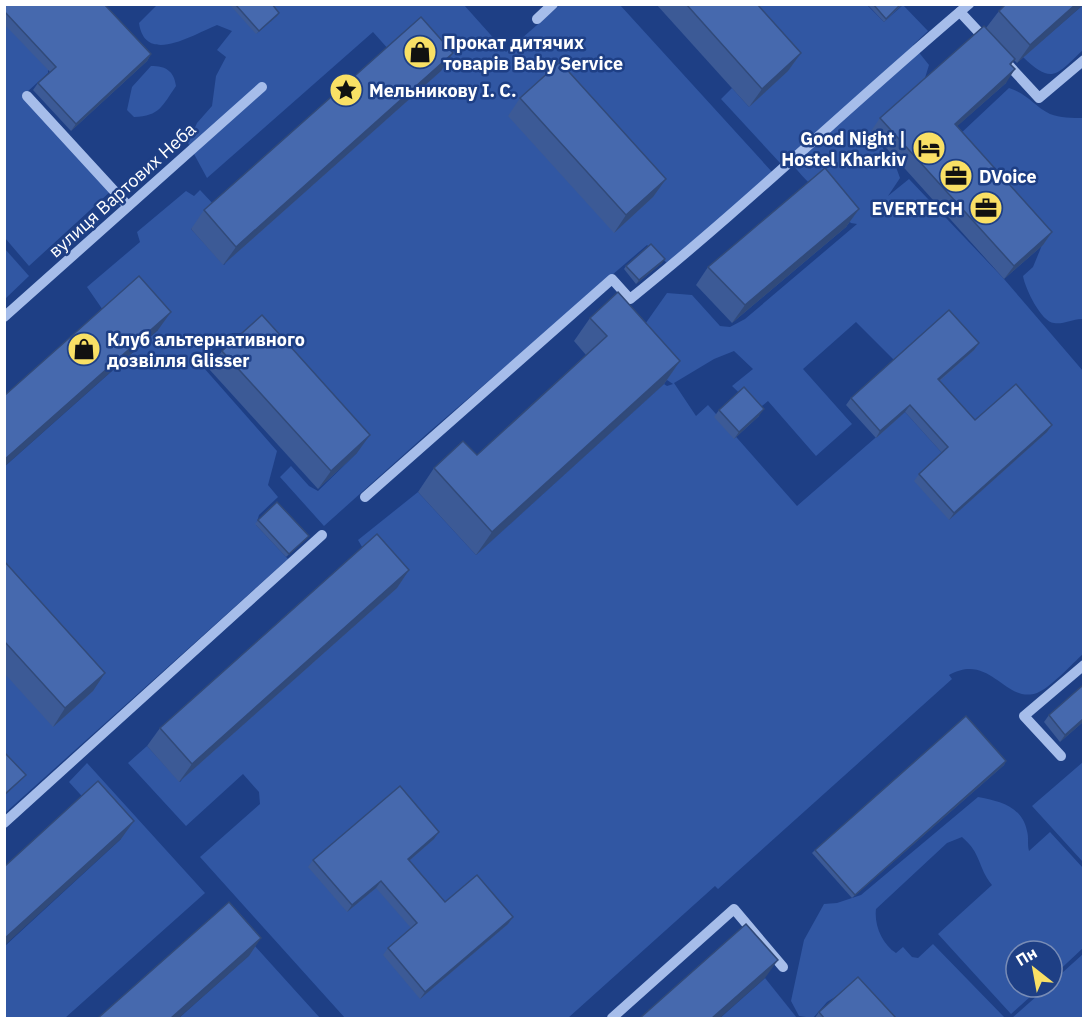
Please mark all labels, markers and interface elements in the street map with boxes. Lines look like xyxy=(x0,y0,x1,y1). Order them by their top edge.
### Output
place label: Прокат дитячих товарів Baby Service xyxy=(443,31,623,75)
shop icon: Прокат дитячих товарів Baby Service xyxy=(402,34,438,70)
place icon: Мельникову І. С. xyxy=(328,72,364,108)
place label: Мельникову І. С. xyxy=(369,79,517,102)
street label: вулиця Вартових Неба xyxy=(44,117,201,262)
place label: Good Night | Hostel Kharkiv xyxy=(781,127,906,171)
hotel icon: Good Night | Hostel Kharkiv xyxy=(911,130,947,166)
office icon: DVoice xyxy=(938,158,974,194)
place label: DVoice xyxy=(979,165,1037,188)
office icon: EVERTECH xyxy=(968,190,1004,226)
place label: EVERTECH xyxy=(872,197,963,220)
place label: Клуб альтернативного дозвілля Glisser xyxy=(107,328,305,372)
shop icon: Клуб альтернативного дозвілля Glisser xyxy=(66,331,102,367)
north arrow xyxy=(1004,939,1064,999)
text: Пн xyxy=(1012,942,1040,970)

